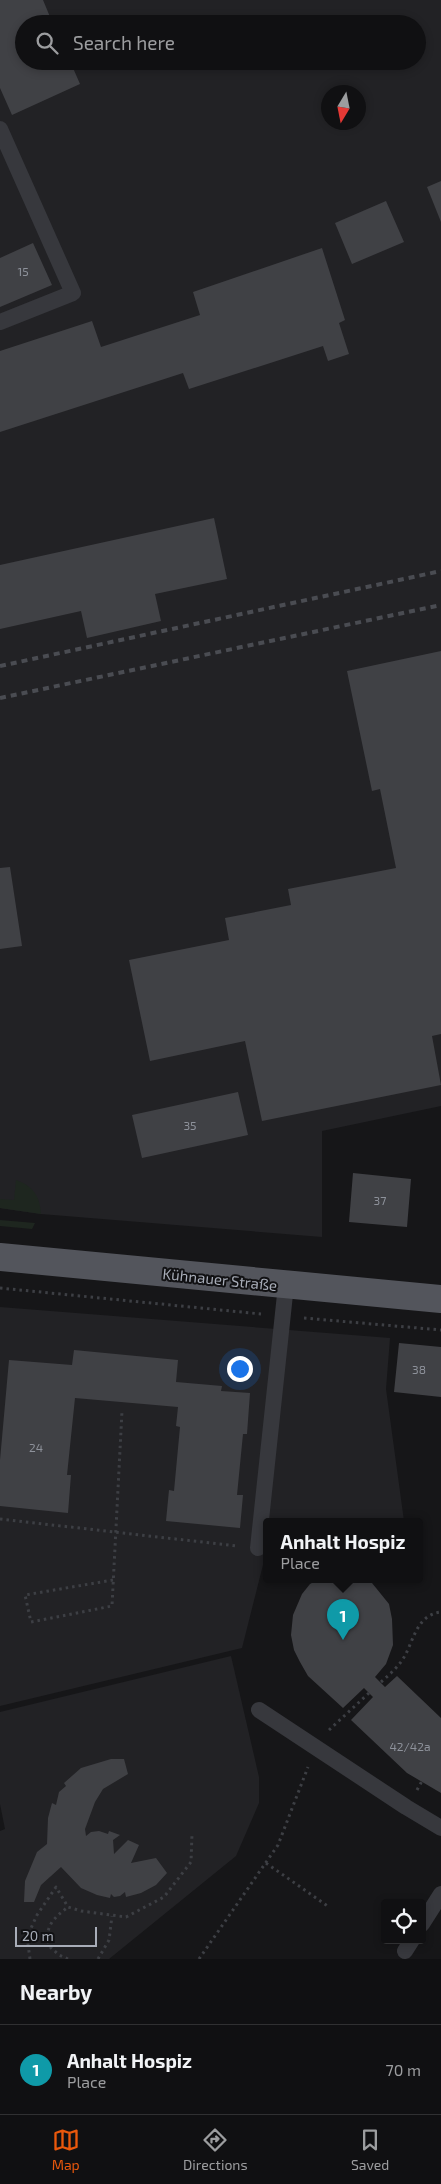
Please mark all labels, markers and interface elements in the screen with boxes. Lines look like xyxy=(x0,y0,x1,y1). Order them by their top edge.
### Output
search box xyxy=(15,15,426,70)
icon: search xyxy=(33,29,61,57)
text: Search here xyxy=(73,31,175,54)
north arrow xyxy=(321,85,366,130)
house number: 15 xyxy=(17,264,29,278)
house number: 35 xyxy=(183,1118,197,1132)
house number: 37 xyxy=(374,1193,386,1207)
street label: Kühnauer Straße xyxy=(162,1264,278,1294)
your location xyxy=(227,1356,253,1382)
house number: 38 xyxy=(412,1362,426,1376)
house number: 24 xyxy=(29,1440,43,1454)
popup xyxy=(263,1518,423,1583)
text: Anhalt Hospiz xyxy=(280,1530,406,1553)
text: Place xyxy=(280,1553,320,1572)
pin: 1 xyxy=(327,1599,359,1640)
house number: 42/42a xyxy=(389,1739,431,1753)
map controls xyxy=(381,1899,426,1944)
button: locate xyxy=(381,1899,426,1944)
scale bar xyxy=(15,1924,98,1947)
text: 20 m xyxy=(22,1927,54,1944)
text: Nearby xyxy=(20,1979,92,2004)
text: Anhalt Hospiz xyxy=(67,2049,192,2072)
text: 1 xyxy=(33,2060,39,2079)
text: 70 m xyxy=(386,2060,421,2079)
text: Place xyxy=(67,2072,106,2091)
tab: Map xyxy=(52,2126,80,2173)
tab: Directions xyxy=(183,2126,248,2173)
tab: Saved xyxy=(351,2126,389,2173)

